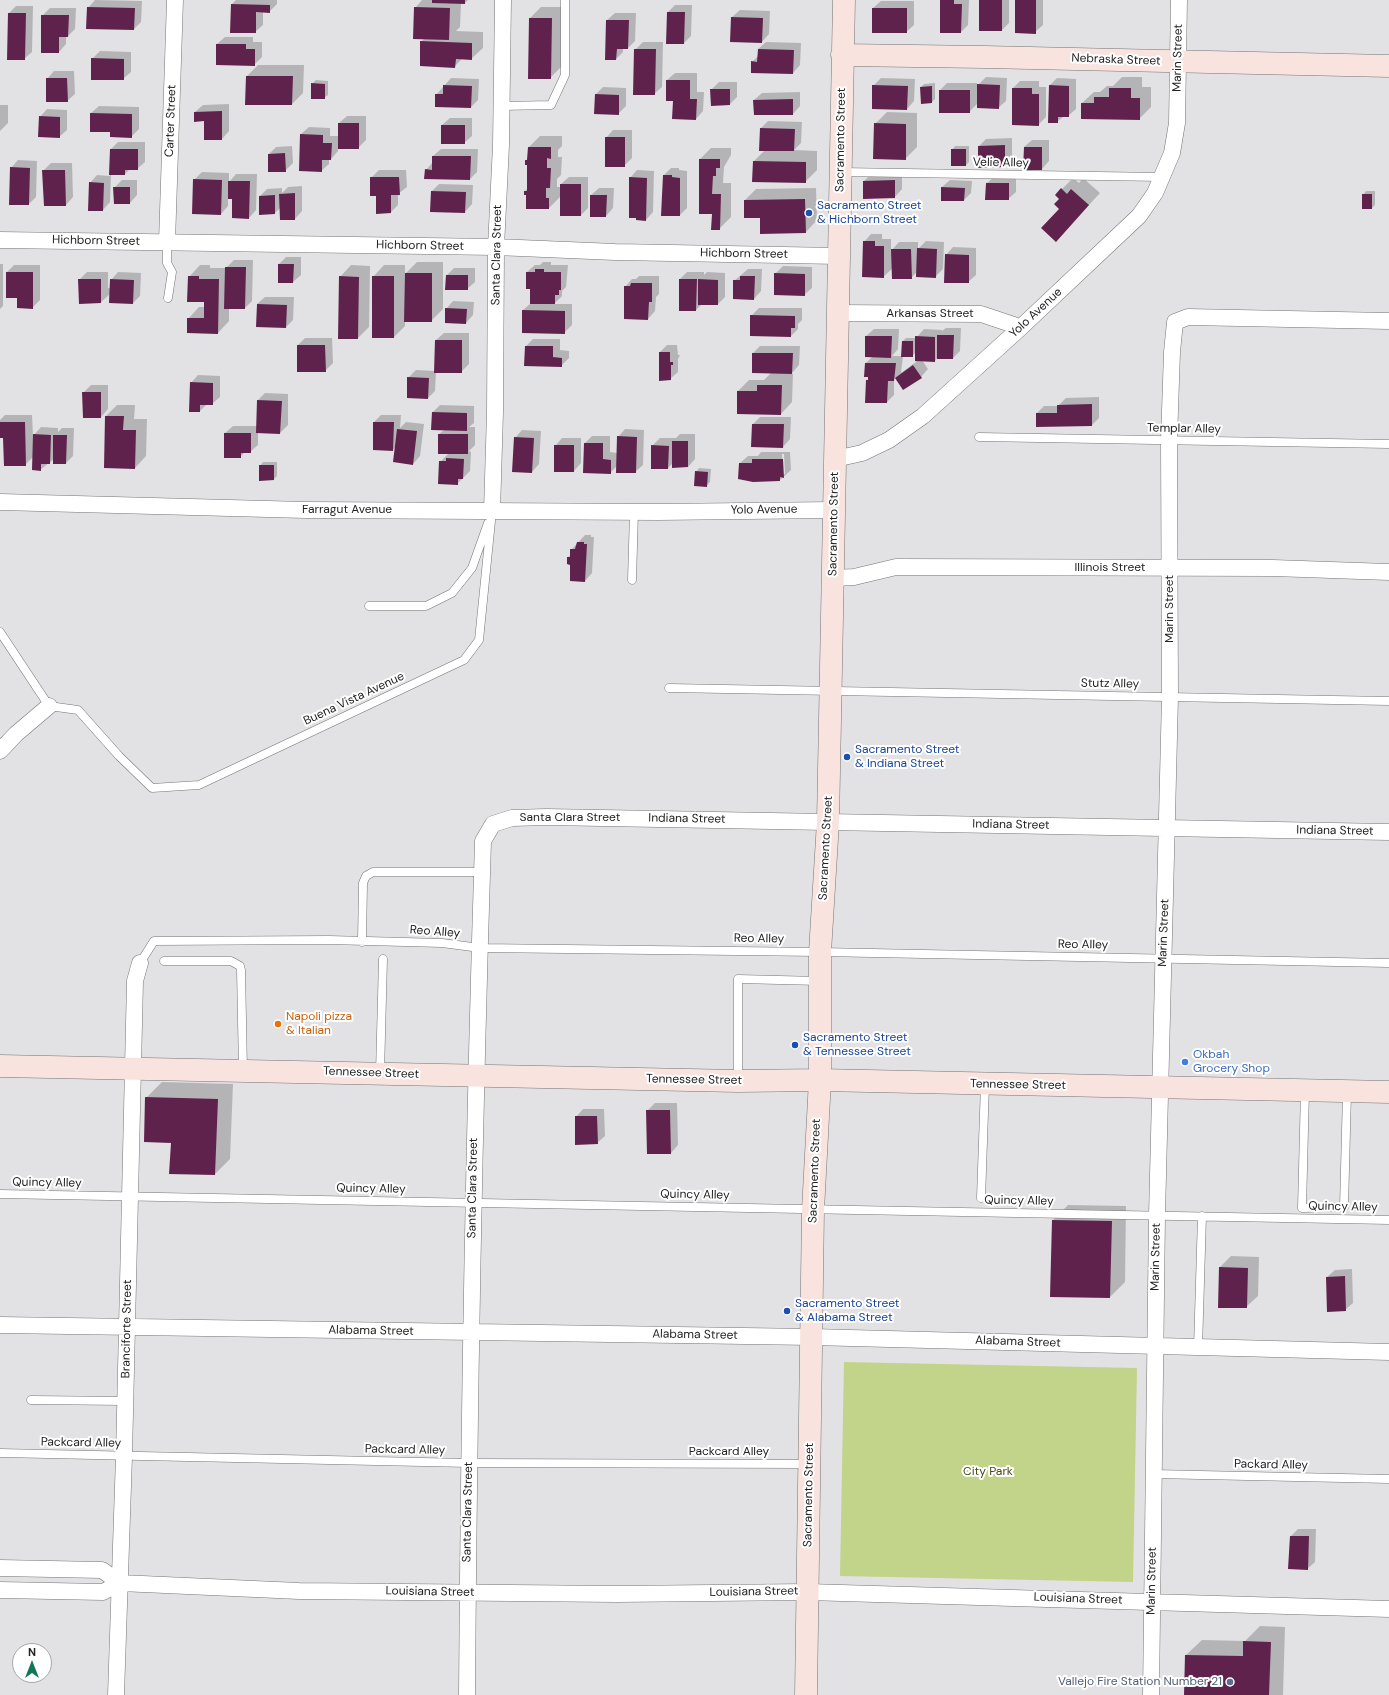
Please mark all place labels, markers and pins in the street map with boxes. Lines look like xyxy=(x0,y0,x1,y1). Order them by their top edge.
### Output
place label: Sacramento Street & Hichborn Street xyxy=(817,199,922,227)
marker: Sacramento Street & Hichborn Street xyxy=(804,208,814,218)
place label: Sacramento Street & Indiana Street xyxy=(855,743,960,771)
marker: Sacramento Street & Indiana Street xyxy=(842,752,852,762)
place label: Napoli pizza & Italian xyxy=(286,1010,352,1038)
marker: Napoli pizza & Italian xyxy=(273,1019,283,1029)
place label: Sacramento Street & Tennessee Street xyxy=(803,1031,911,1059)
marker: Sacramento Street & Tennessee Street xyxy=(790,1040,800,1050)
place label: Okbah Grocery Shop xyxy=(1193,1048,1270,1076)
marker: Okbah Grocery Shop xyxy=(1180,1057,1190,1067)
place label: Sacramento Street & Alabama Street xyxy=(795,1297,900,1325)
marker: Sacramento Street & Alabama Street xyxy=(782,1306,792,1316)
place label: Vallejo Fire Station Number 21 xyxy=(1058,1675,1222,1689)
marker: Vallejo Fire Station Number 21 xyxy=(1225,1677,1235,1687)

